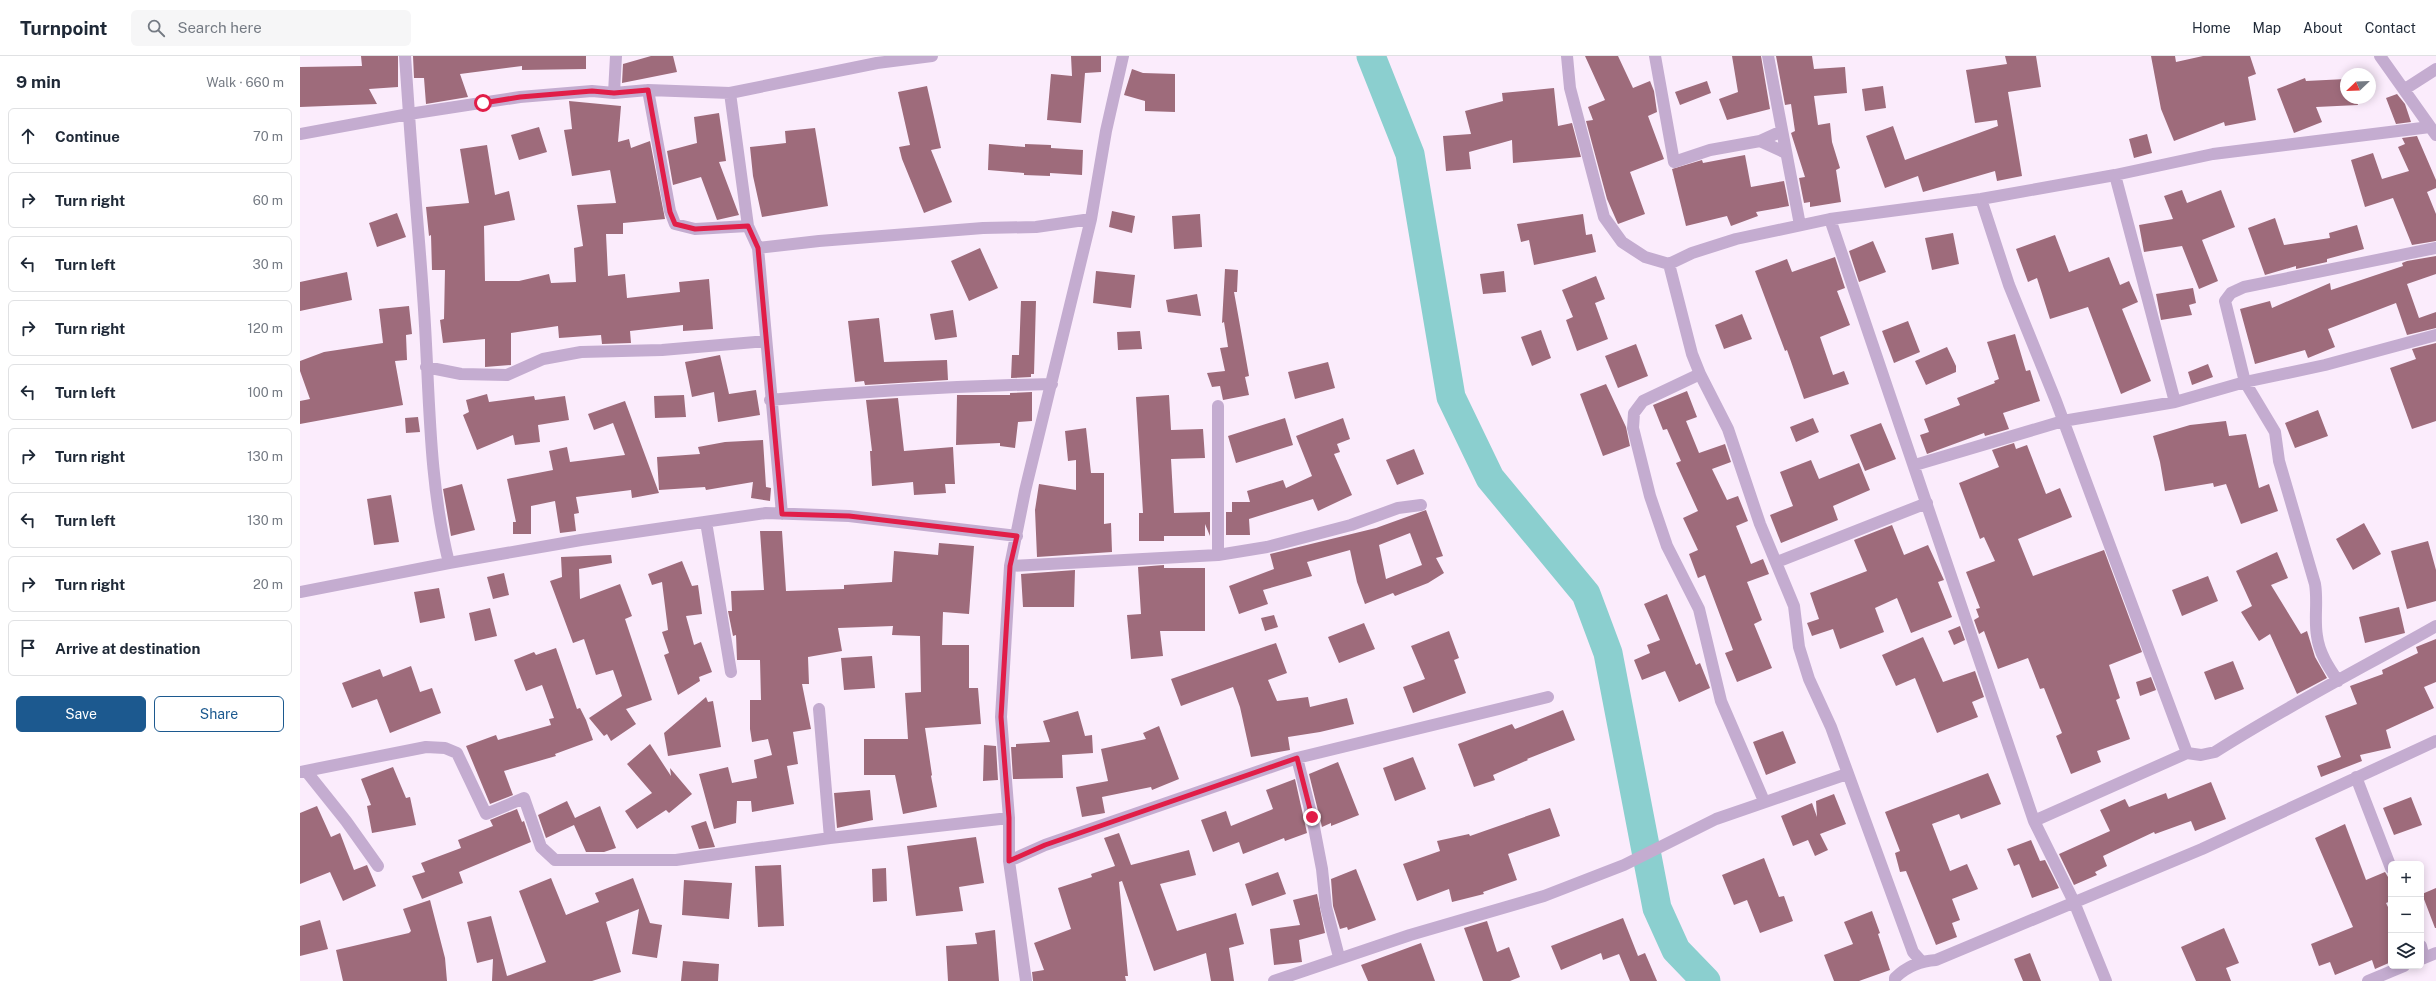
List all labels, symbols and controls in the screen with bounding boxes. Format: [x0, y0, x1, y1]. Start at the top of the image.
search box [131, 10, 411, 46]
text: Turnpoint [20, 17, 107, 39]
icon: search [145, 17, 167, 39]
text: Search here [177, 19, 262, 36]
text: Home [2192, 20, 2231, 36]
text: Map [2253, 20, 2281, 36]
text: About [2303, 20, 2343, 36]
text: Contact [2365, 20, 2416, 36]
north arrow [2340, 68, 2376, 104]
text: 9 min [16, 72, 61, 92]
text: Walk · 660 m [206, 75, 284, 90]
route start [474, 94, 492, 112]
icon: ahead [17, 125, 39, 147]
text: Continue [55, 128, 120, 145]
text: 70 m [253, 129, 283, 144]
icon: right [17, 189, 39, 211]
text: Turn right [55, 192, 125, 209]
text: 60 m [253, 193, 283, 208]
icon: left [17, 253, 39, 275]
text: Turn left [55, 256, 116, 273]
text: 30 m [253, 257, 283, 272]
icon: right [17, 317, 39, 339]
text: Turn right [55, 320, 125, 337]
text: 120 m [248, 321, 283, 336]
icon: left [17, 381, 39, 403]
text: Turn left [55, 384, 116, 401]
text: 100 m [247, 385, 283, 400]
icon: right [17, 445, 39, 467]
text: Turn right [55, 448, 125, 465]
text: 130 m [247, 449, 283, 464]
icon: left [17, 509, 39, 531]
text: Turn left [55, 512, 116, 529]
text: 130 m [247, 513, 283, 528]
icon: right [17, 573, 39, 595]
text: Turn right [55, 576, 125, 593]
text: 20 m [253, 577, 283, 592]
icon: arrive [17, 637, 39, 659]
text: Arrive at destination [55, 640, 200, 657]
button: Save [16, 696, 146, 732]
button: Share [154, 696, 284, 732]
route end [1303, 808, 1321, 826]
map controls [2388, 861, 2424, 969]
button: + [2388, 861, 2424, 897]
button: − [2388, 897, 2424, 933]
button: layers [2388, 933, 2424, 969]

